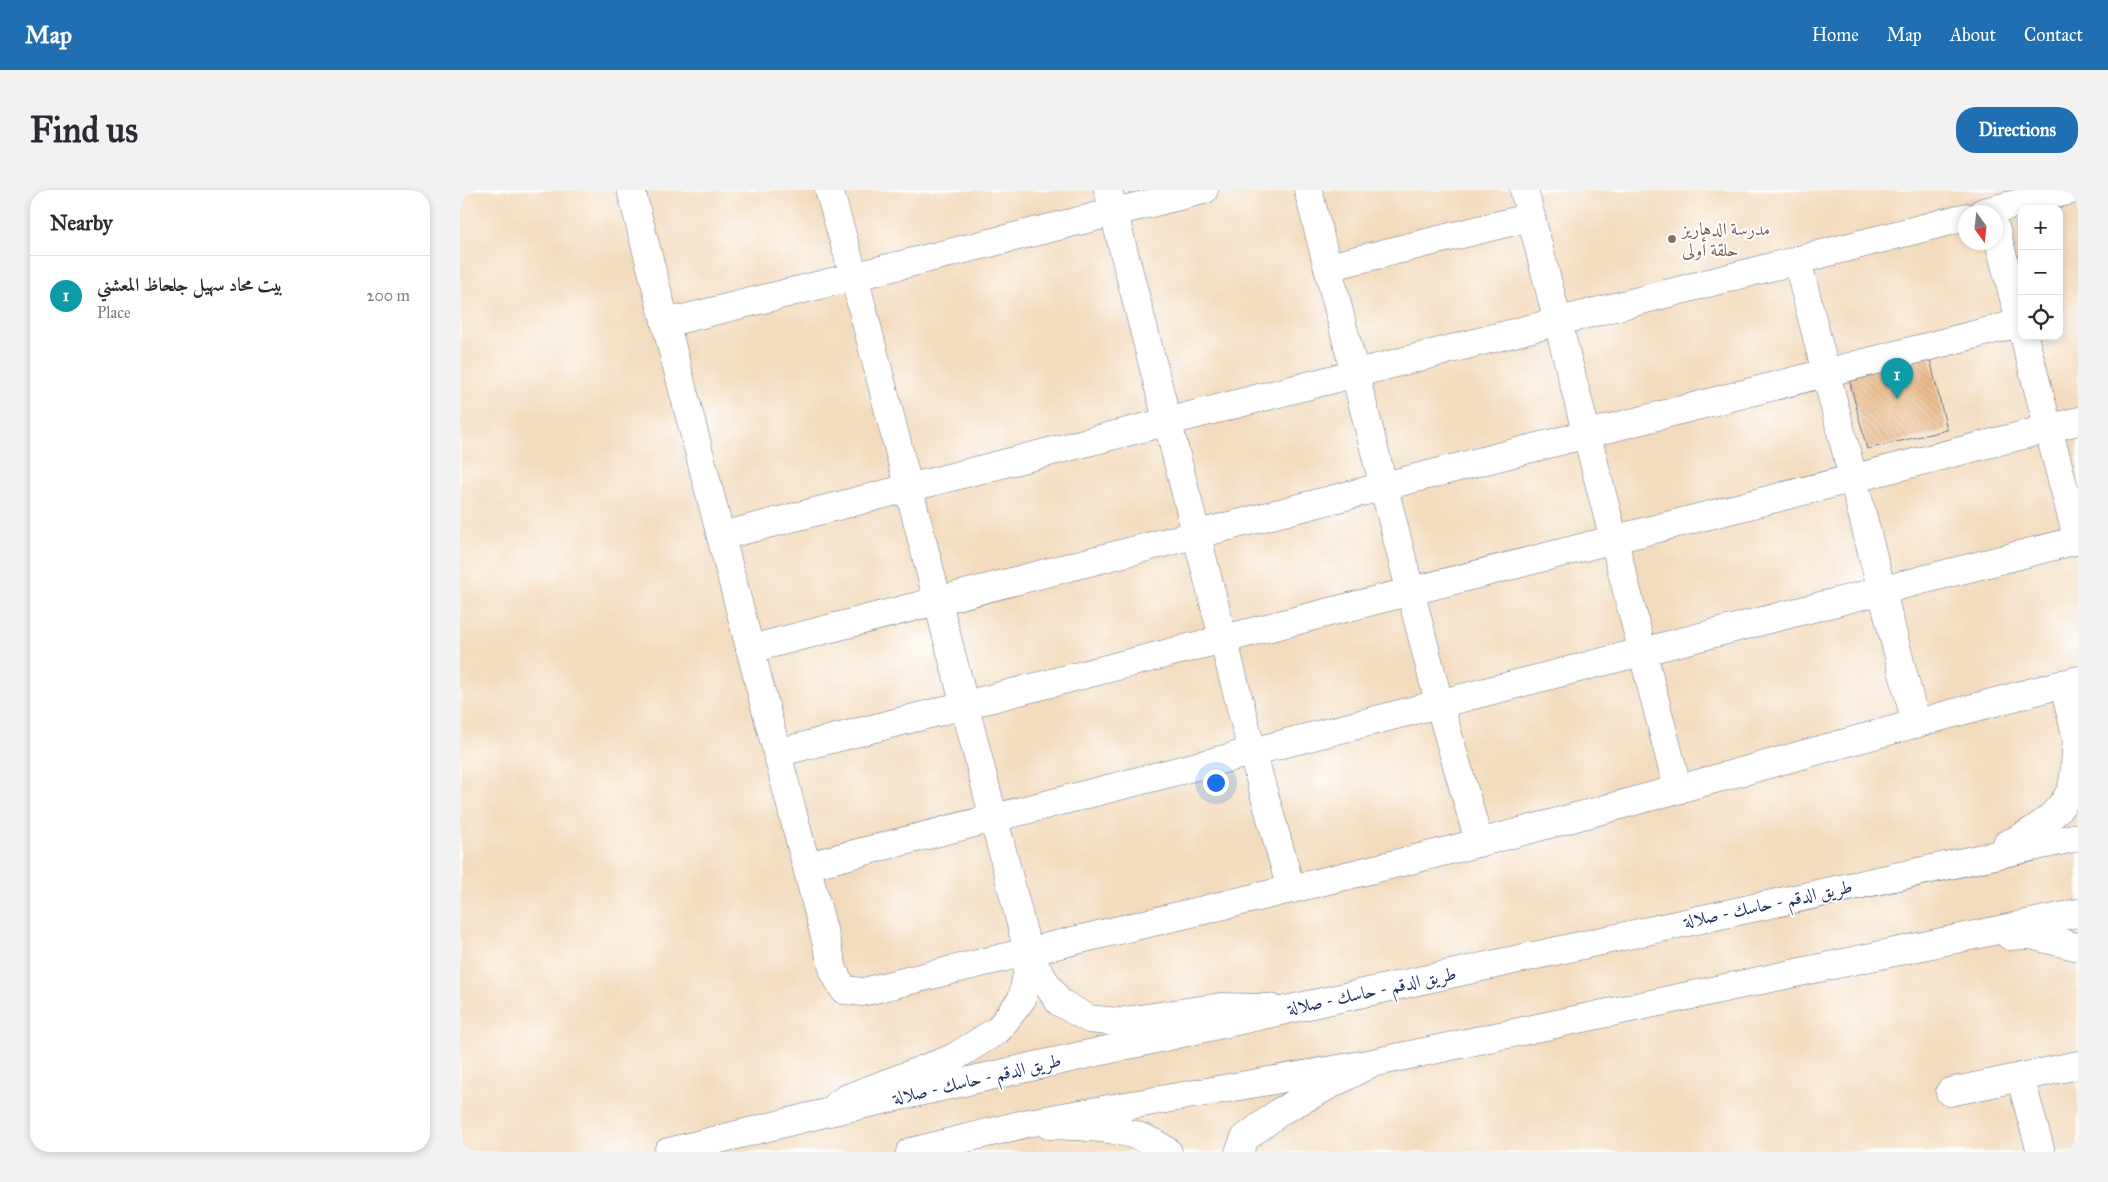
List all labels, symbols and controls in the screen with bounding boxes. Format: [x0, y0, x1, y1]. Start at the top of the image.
text: Map [25, 20, 72, 50]
text: Home [1812, 24, 1859, 46]
text: Map [1887, 24, 1922, 46]
text: About [1950, 24, 1996, 46]
text: Contact [2024, 24, 2083, 46]
button: Directions [1956, 107, 2078, 153]
text: Find us [30, 109, 138, 152]
north arrow [1958, 205, 2003, 250]
map controls [2018, 205, 2063, 340]
button: + [2018, 205, 2063, 250]
text: Nearby [50, 210, 113, 236]
place label: مدرسة الدهاريز حلقة أولى [1680, 218, 1770, 261]
marker: مدرسة الدهاريز حلقة أولى [1666, 233, 1678, 245]
button: − [2018, 250, 2063, 295]
text: بيت محاد سهيل جلحاظ المعشني [97, 273, 283, 296]
text: 1 [63, 286, 69, 305]
text: 200 m [367, 286, 410, 305]
button: locate [2018, 295, 2063, 340]
text: Place [97, 303, 131, 322]
pin: 1 [1881, 358, 1913, 399]
your location [1203, 770, 1229, 796]
street label: طريق الدقم - حاسك - صلالة [1681, 875, 1856, 939]
street label: طريق الدقم - حاسك - صلالة [1285, 962, 1460, 1026]
street label: طريق الدقم - حاسك - صلالة [890, 1049, 1065, 1115]

